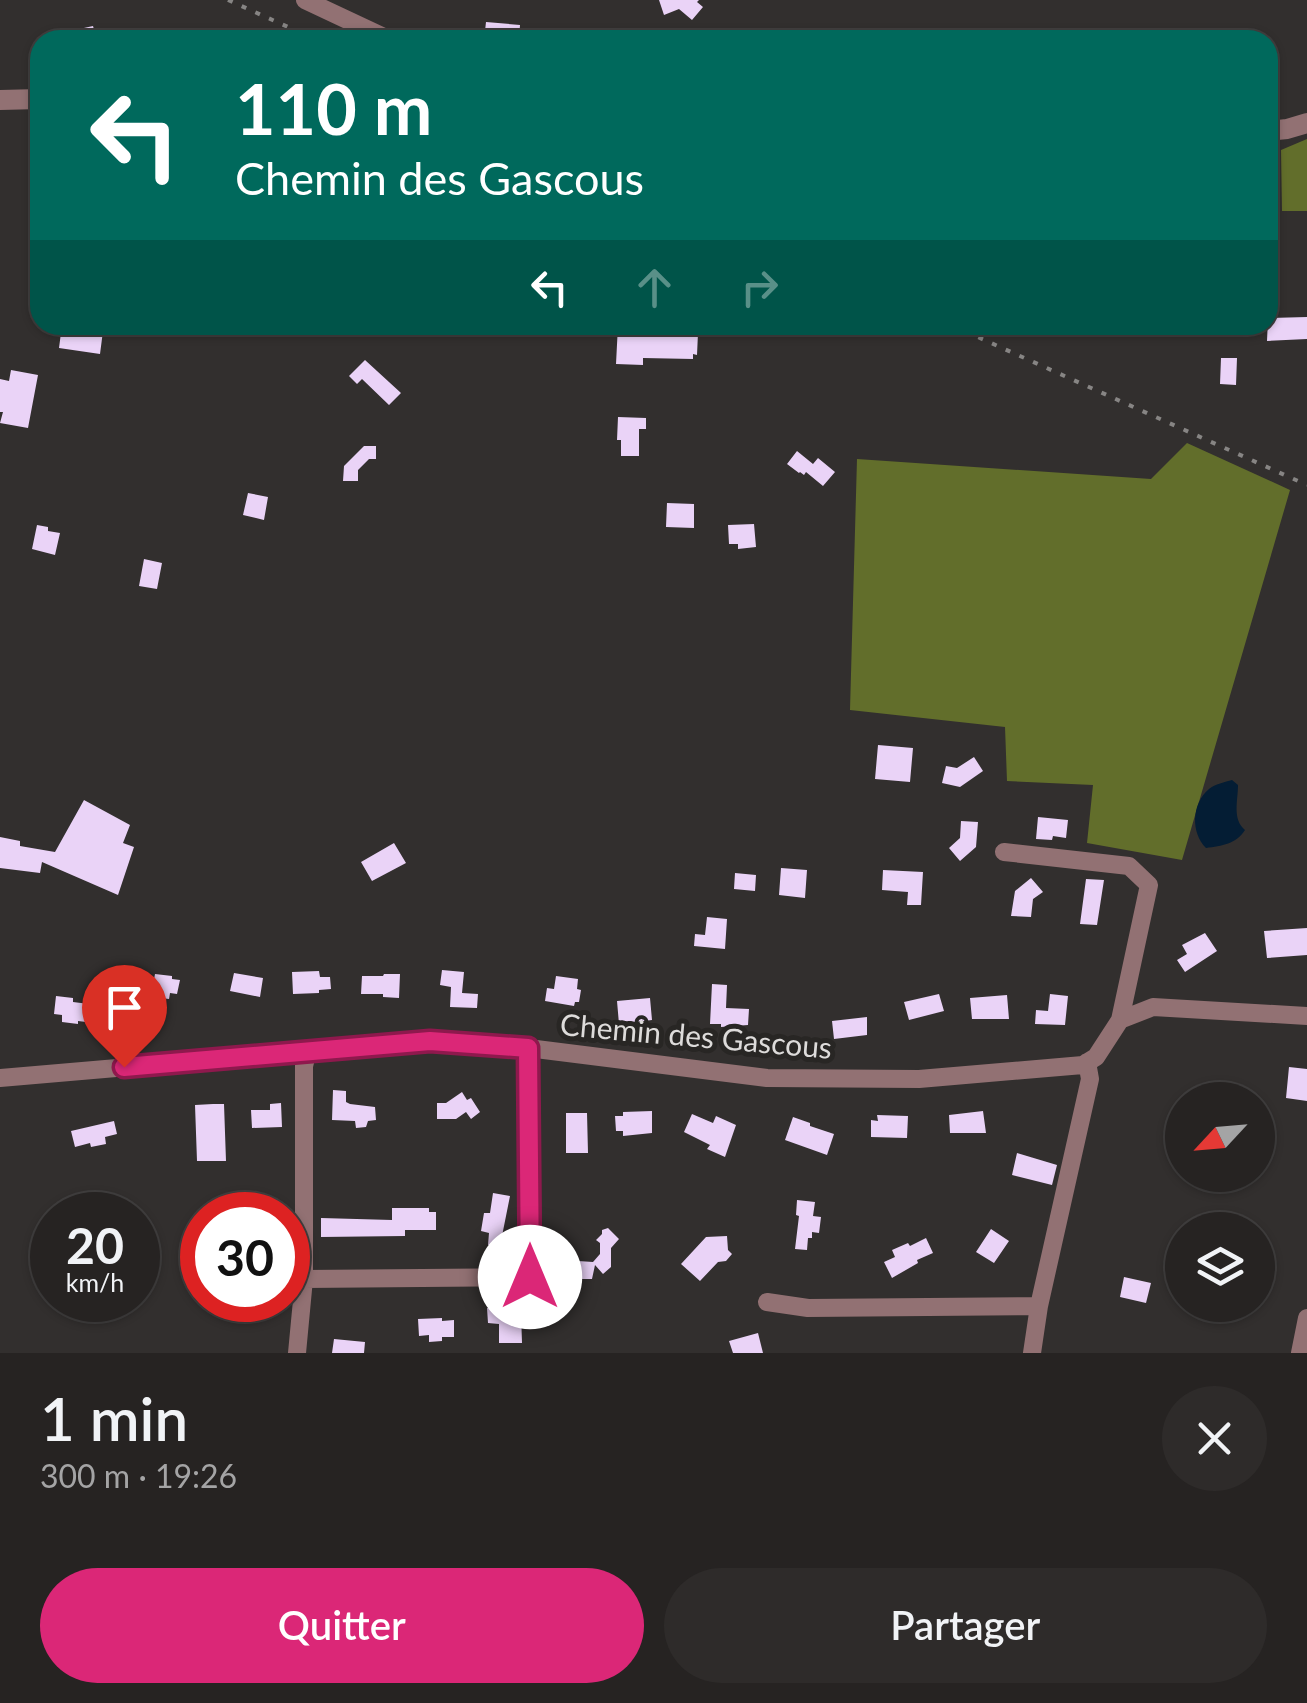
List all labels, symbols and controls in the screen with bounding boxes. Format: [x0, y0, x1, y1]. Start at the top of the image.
text: 110 m [235, 66, 432, 150]
icon: left [70, 70, 200, 200]
text: Chemin des Gascous [235, 151, 644, 205]
icon: left [522, 260, 577, 315]
icon: ahead [627, 260, 682, 315]
icon: right [732, 260, 787, 315]
pin [82, 965, 167, 1068]
icon: arrive [97, 980, 152, 1035]
street label: Chemin des Gascous [559, 1005, 834, 1065]
north arrow [1165, 1082, 1275, 1192]
map controls [1165, 1082, 1275, 1322]
speed limit sign: 30 [180, 1192, 310, 1322]
button: layers [1165, 1212, 1275, 1322]
text: 20 [66, 1215, 124, 1275]
position arrow [478, 1225, 582, 1329]
text: km/h [66, 1267, 124, 1297]
text: 1 min [40, 1382, 188, 1454]
button: close [1162, 1386, 1267, 1491]
text: 300 m · 19:26 [40, 1456, 237, 1495]
button: Quitter [40, 1568, 644, 1683]
button: Partager [664, 1568, 1267, 1683]

